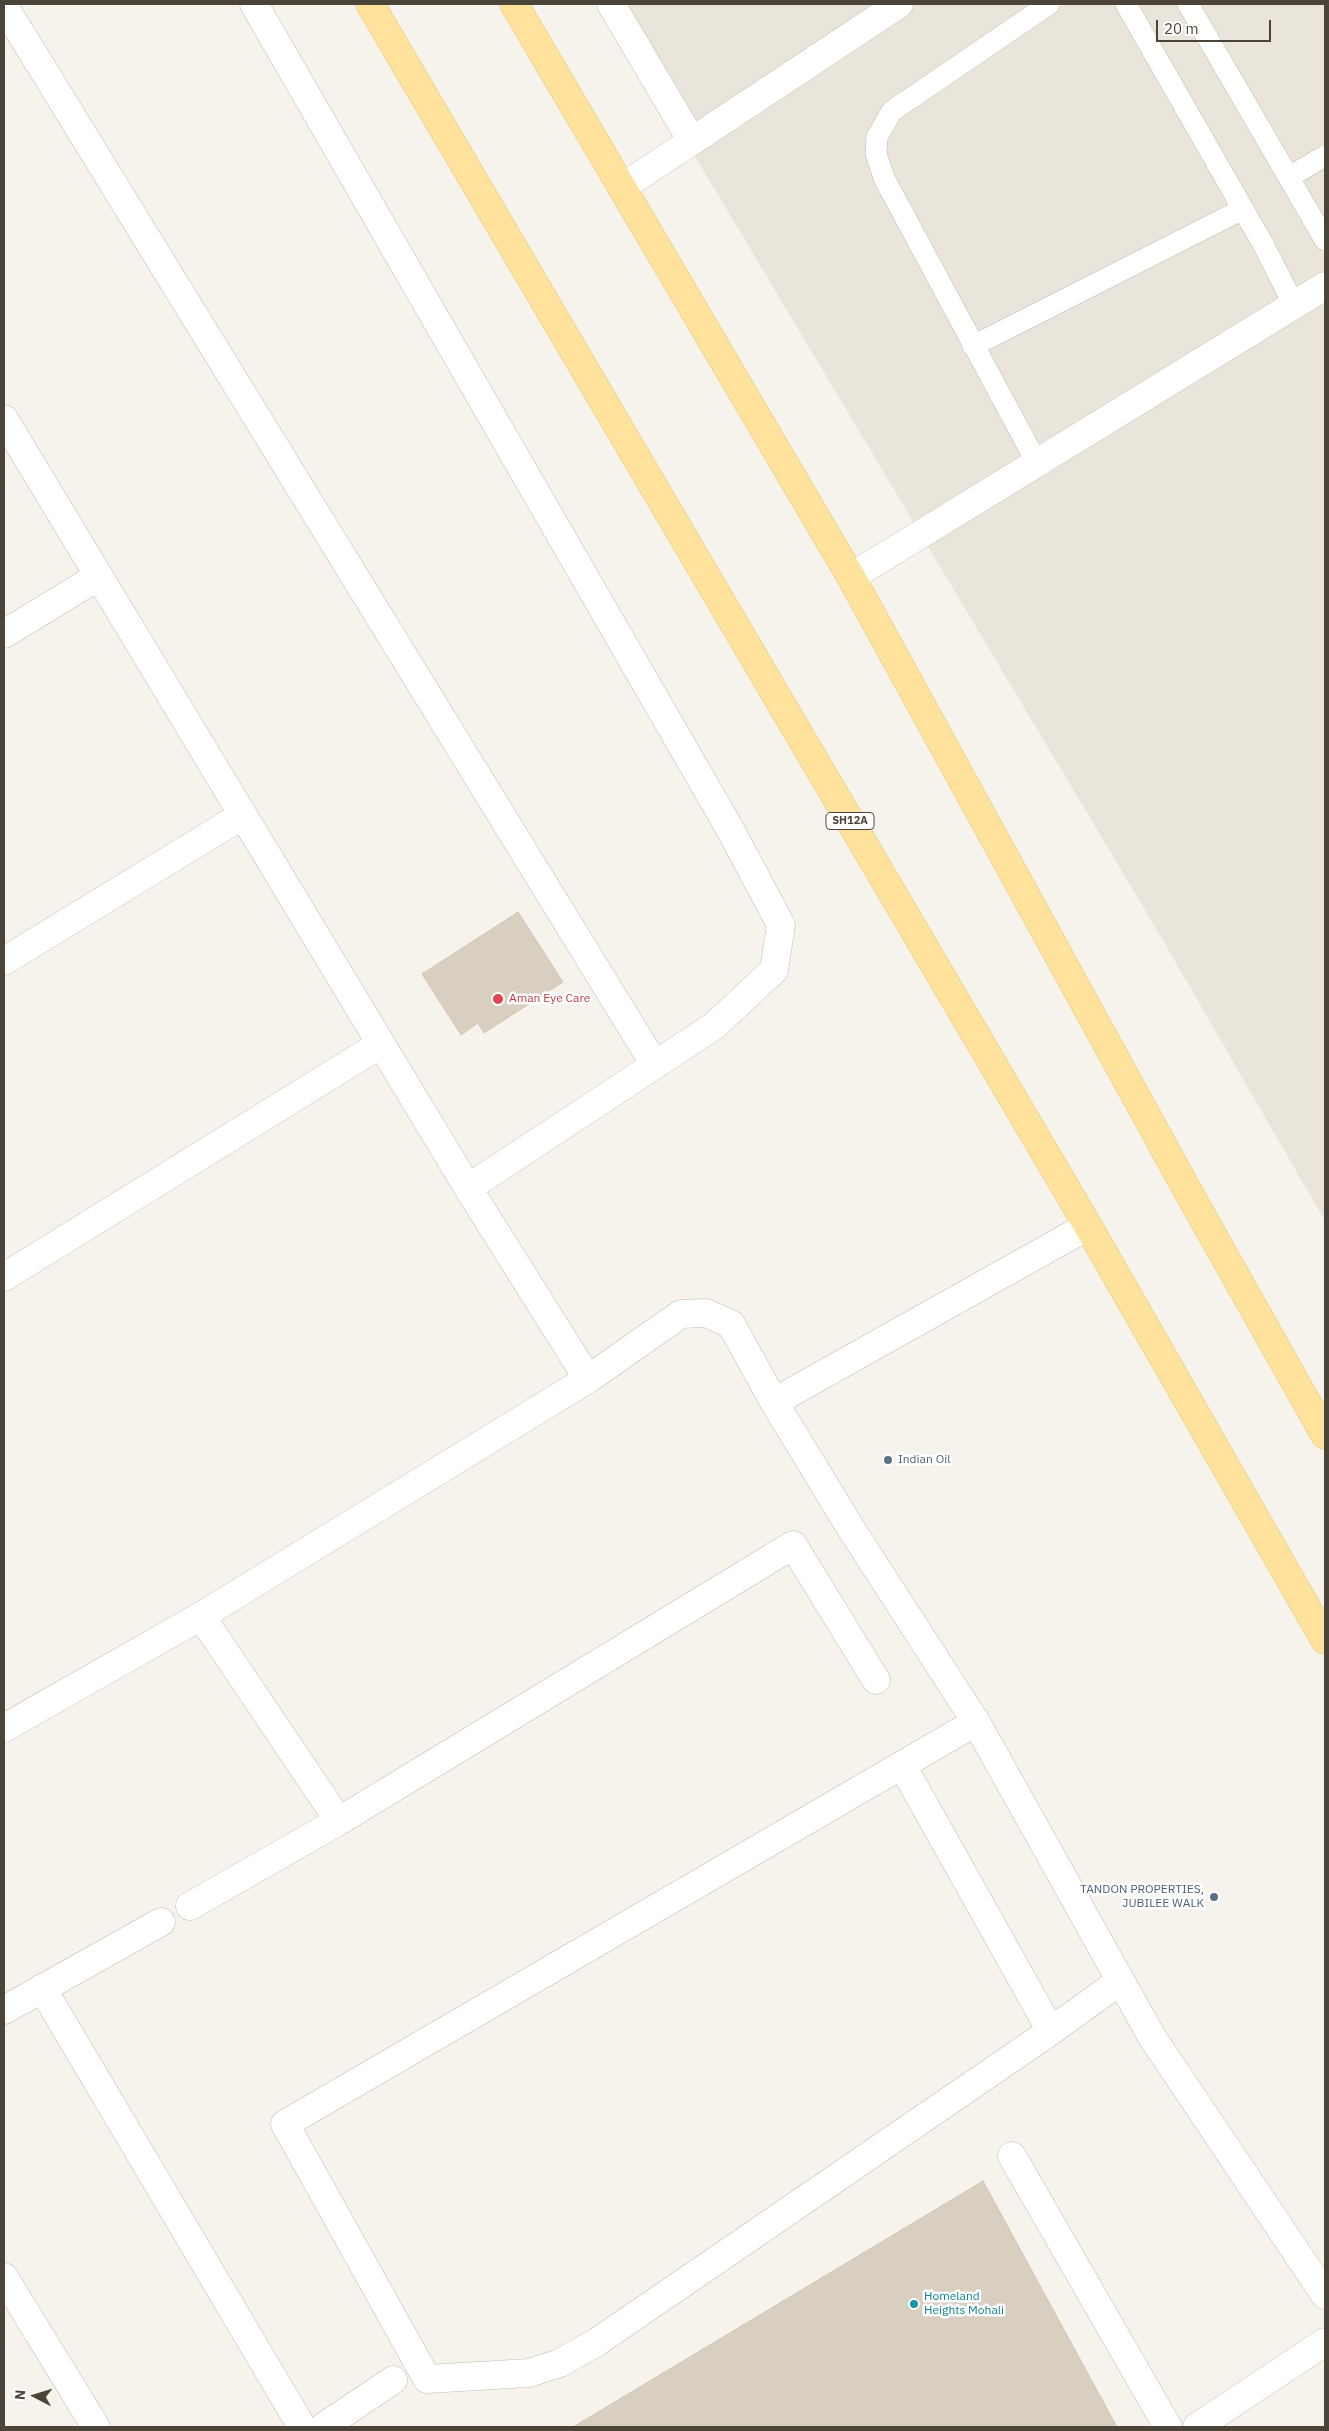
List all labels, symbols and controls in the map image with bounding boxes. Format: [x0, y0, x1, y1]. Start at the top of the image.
scale bar [1159, 10, 1274, 42]
text: 20 m [1164, 19, 1199, 38]
road number: SH12A [826, 812, 874, 829]
marker: Aman Eye Care [491, 992, 505, 1006]
place label: Aman Eye Care [509, 992, 590, 1006]
place label: Indian Oil [898, 1453, 950, 1467]
marker: Indian Oil [882, 1454, 894, 1466]
place label: TANDON PROPERTIES, JUBILEE WALK [1080, 1883, 1204, 1911]
marker: TANDON PROPERTIES, JUBILEE WALK [1208, 1891, 1220, 1903]
place label: Homeland Heights Mohali [924, 2290, 1004, 2318]
marker: Homeland Heights Mohali [908, 2298, 920, 2310]
north arrow [10, 2371, 60, 2421]
text: N [11, 2389, 29, 2401]

